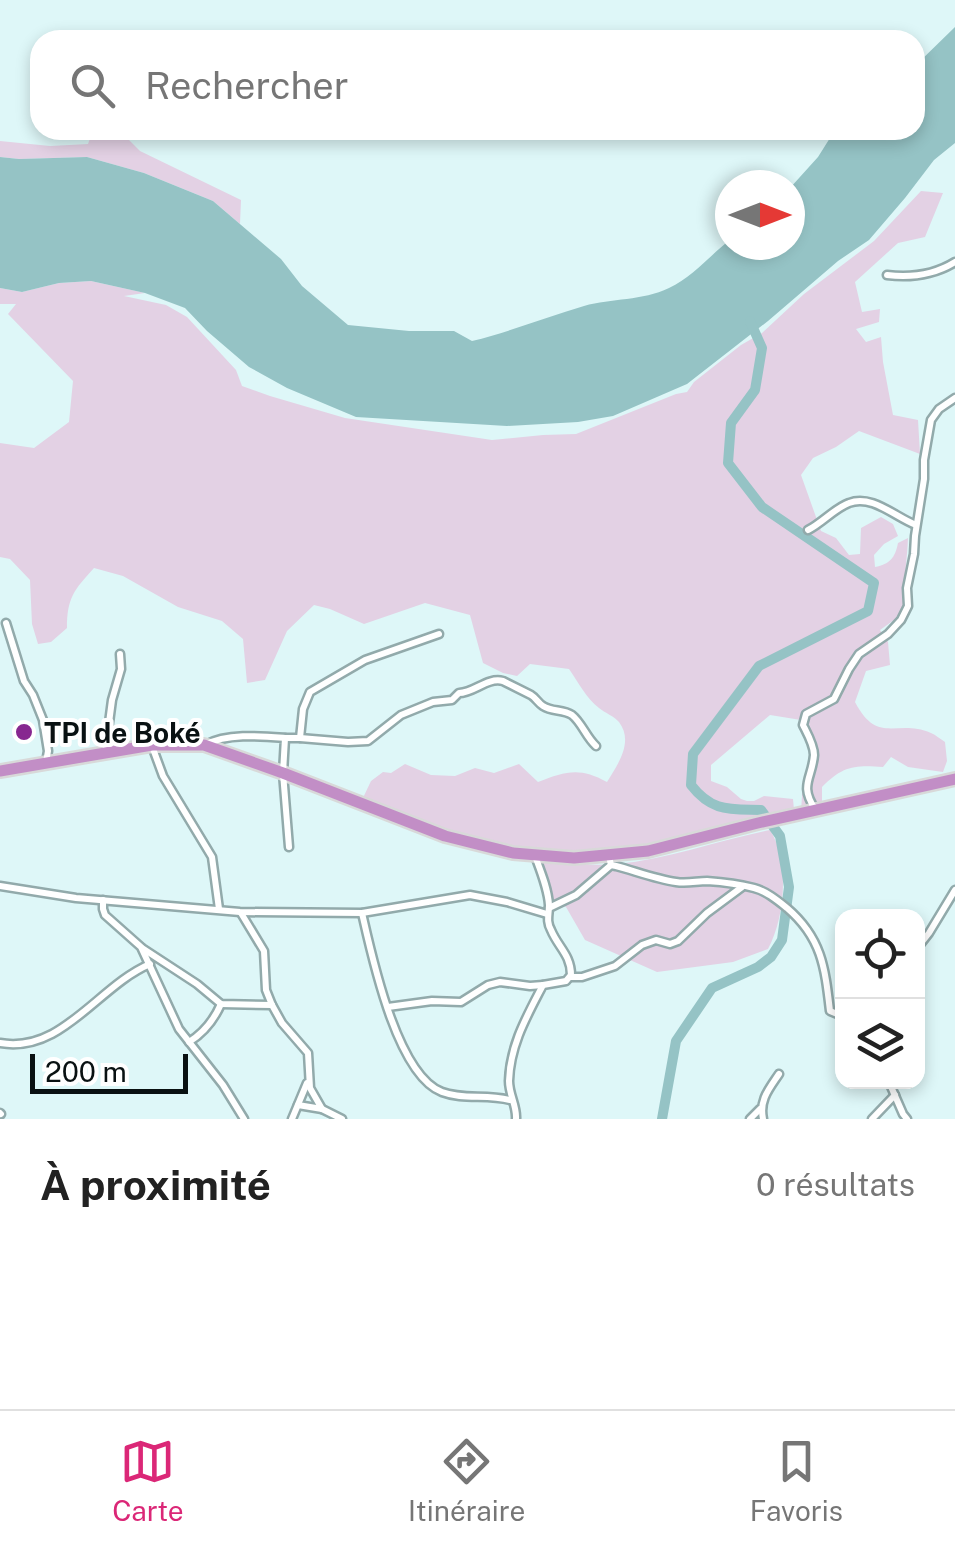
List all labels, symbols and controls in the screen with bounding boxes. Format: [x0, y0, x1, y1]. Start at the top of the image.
search box [30, 30, 925, 140]
icon: search [65, 58, 120, 113]
text: Rechercher [145, 63, 349, 108]
north arrow [715, 170, 805, 260]
place label: TPI de Boké [44, 716, 201, 749]
marker: TPI de Boké [13, 721, 35, 743]
map controls [835, 909, 925, 1089]
button: locate [835, 909, 925, 999]
button: layers [835, 999, 925, 1089]
scale bar [30, 1049, 188, 1094]
text: 200 m [45, 1055, 127, 1088]
text: À proximité [40, 1160, 271, 1209]
text: 0 résultats [756, 1166, 915, 1203]
tab: Carte [112, 1434, 184, 1527]
tab: Itinéraire [408, 1434, 525, 1527]
tab: Favoris [750, 1434, 843, 1527]

